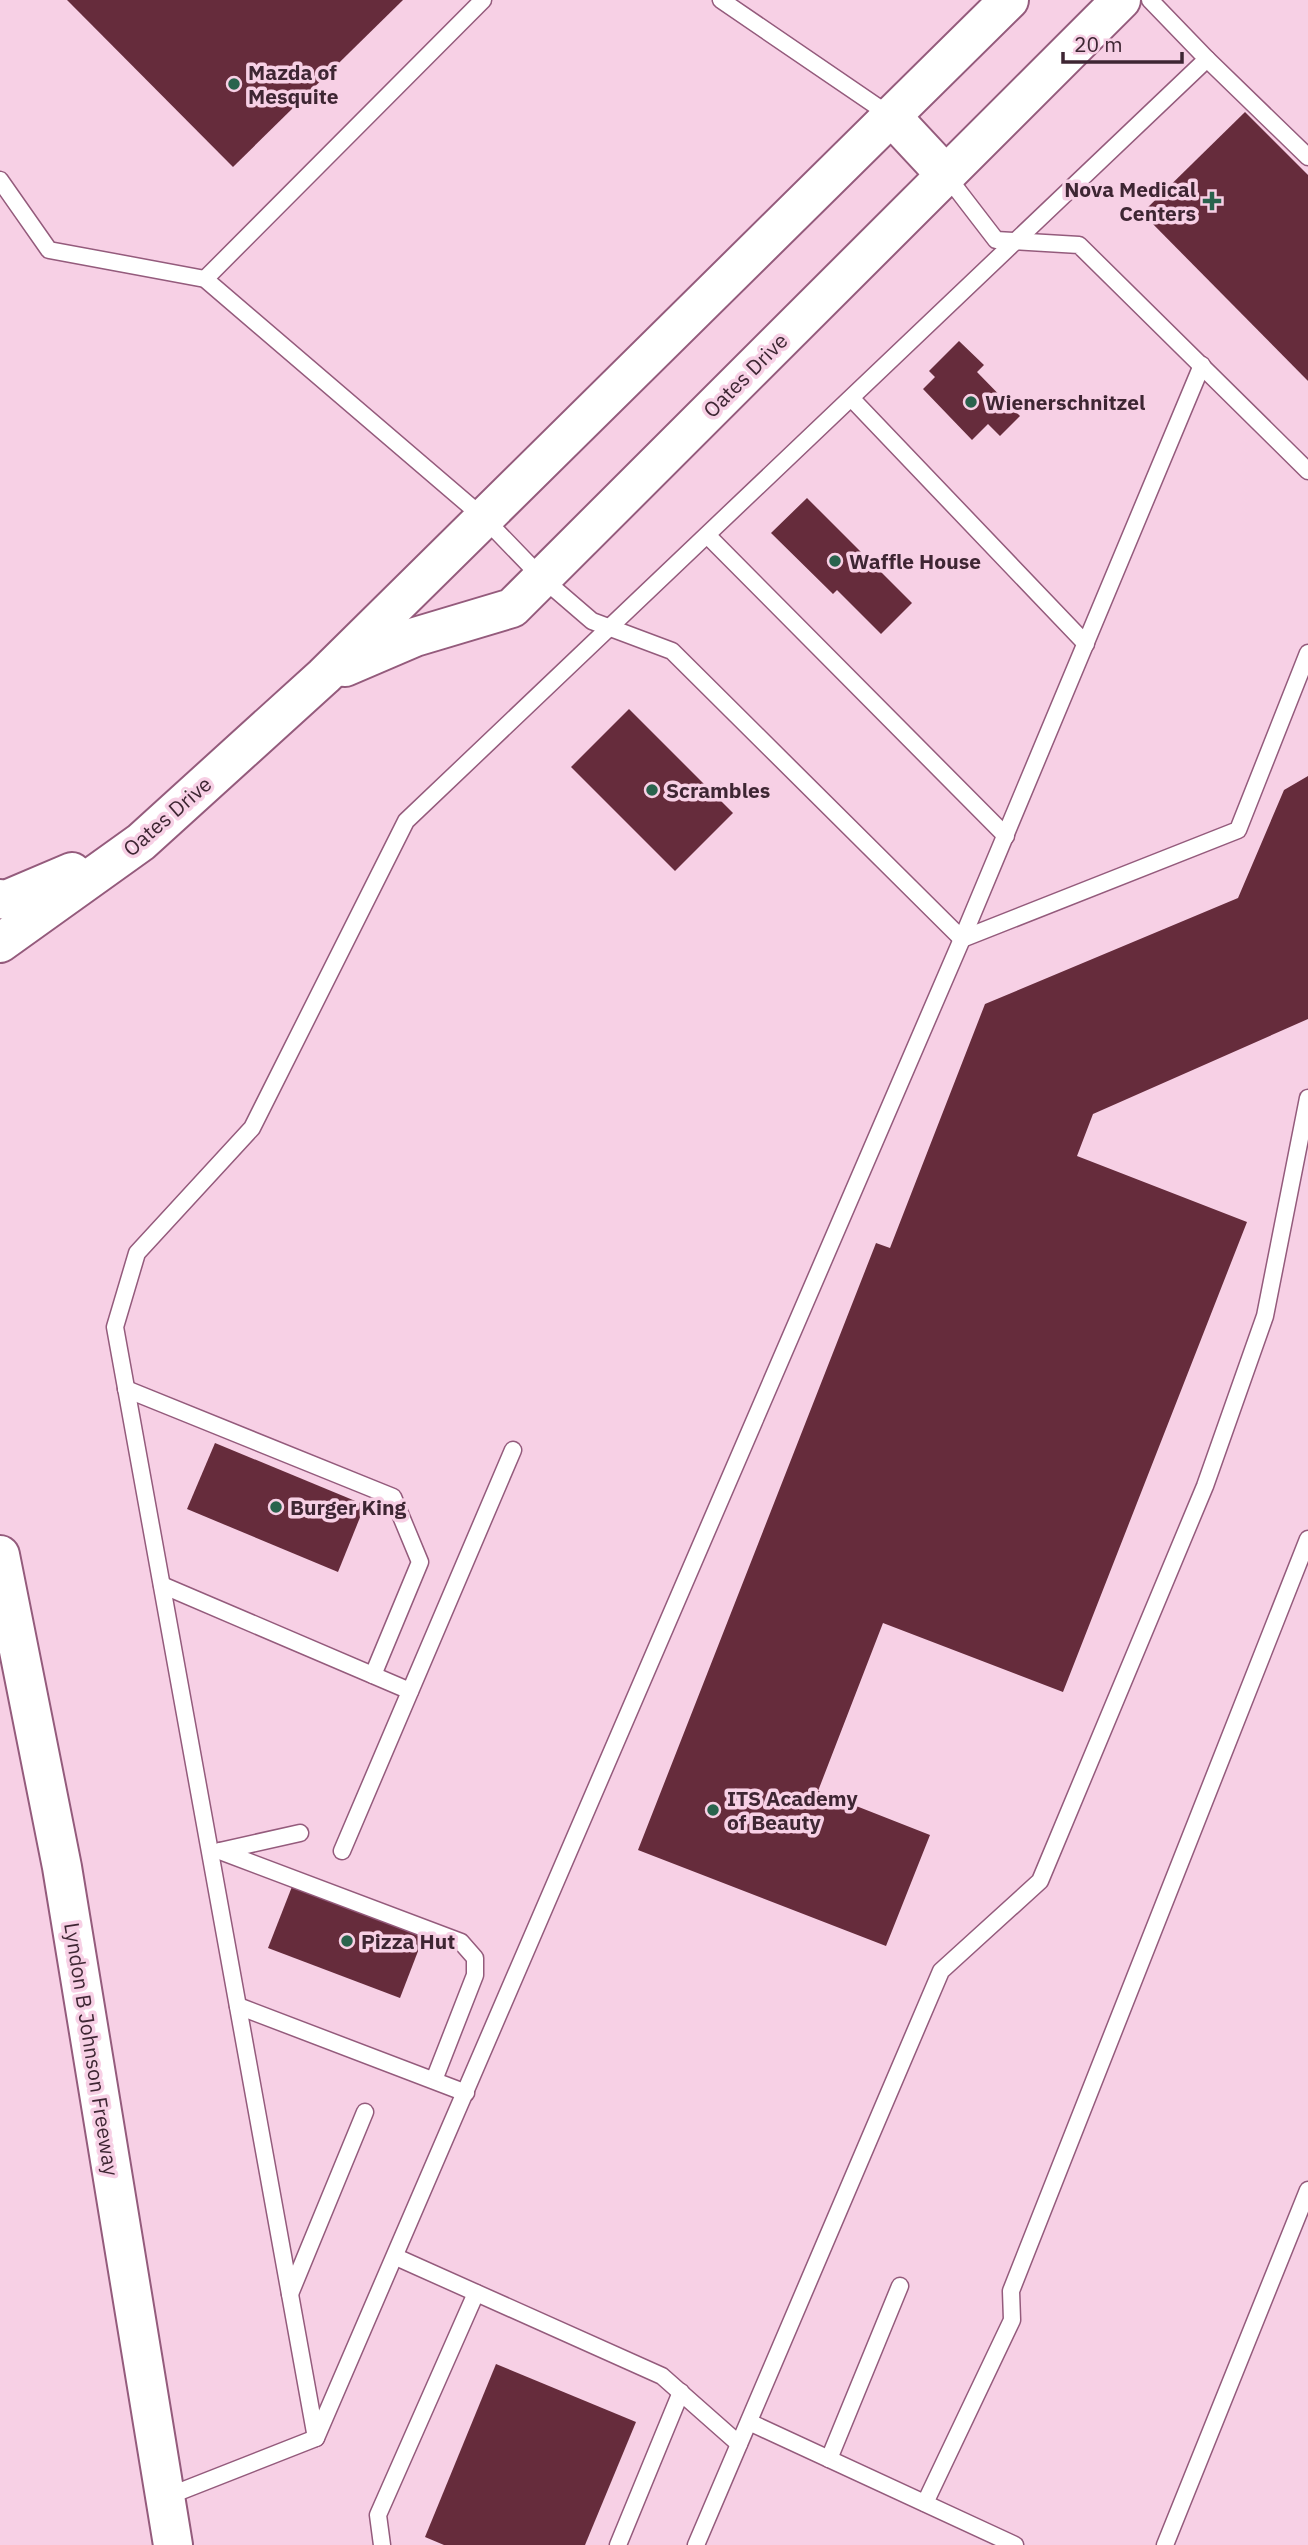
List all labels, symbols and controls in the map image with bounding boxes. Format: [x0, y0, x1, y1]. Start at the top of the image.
scale bar [1063, 21, 1182, 65]
text: 20 m [1074, 30, 1123, 58]
place label: Mazda of Mesquite [248, 58, 339, 110]
marker: Mazda of Mesquite [226, 76, 242, 92]
place label: Nova Medical Centers [1064, 175, 1196, 227]
marker: Nova Medical Centers [1202, 191, 1222, 211]
street label: Oates Drive [697, 327, 793, 423]
place label: Wienerschnitzel [985, 388, 1145, 416]
marker: Wienerschnitzel [963, 394, 979, 410]
place label: Waffle House [849, 547, 981, 575]
marker: Waffle House [827, 553, 843, 569]
street label: Oates Drive [117, 770, 217, 862]
place label: Scrambles [666, 776, 770, 804]
marker: Scrambles [644, 782, 660, 798]
place label: Burger King [290, 1493, 407, 1521]
marker: Burger King [268, 1499, 284, 1515]
place label: ITS Academy of Beauty [727, 1784, 858, 1836]
marker: ITS Academy of Beauty [705, 1802, 721, 1818]
street label: Lyndon B Johnson Freeway [58, 1920, 126, 2178]
place label: Pizza Hut [361, 1927, 455, 1955]
marker: Pizza Hut [339, 1933, 355, 1949]

